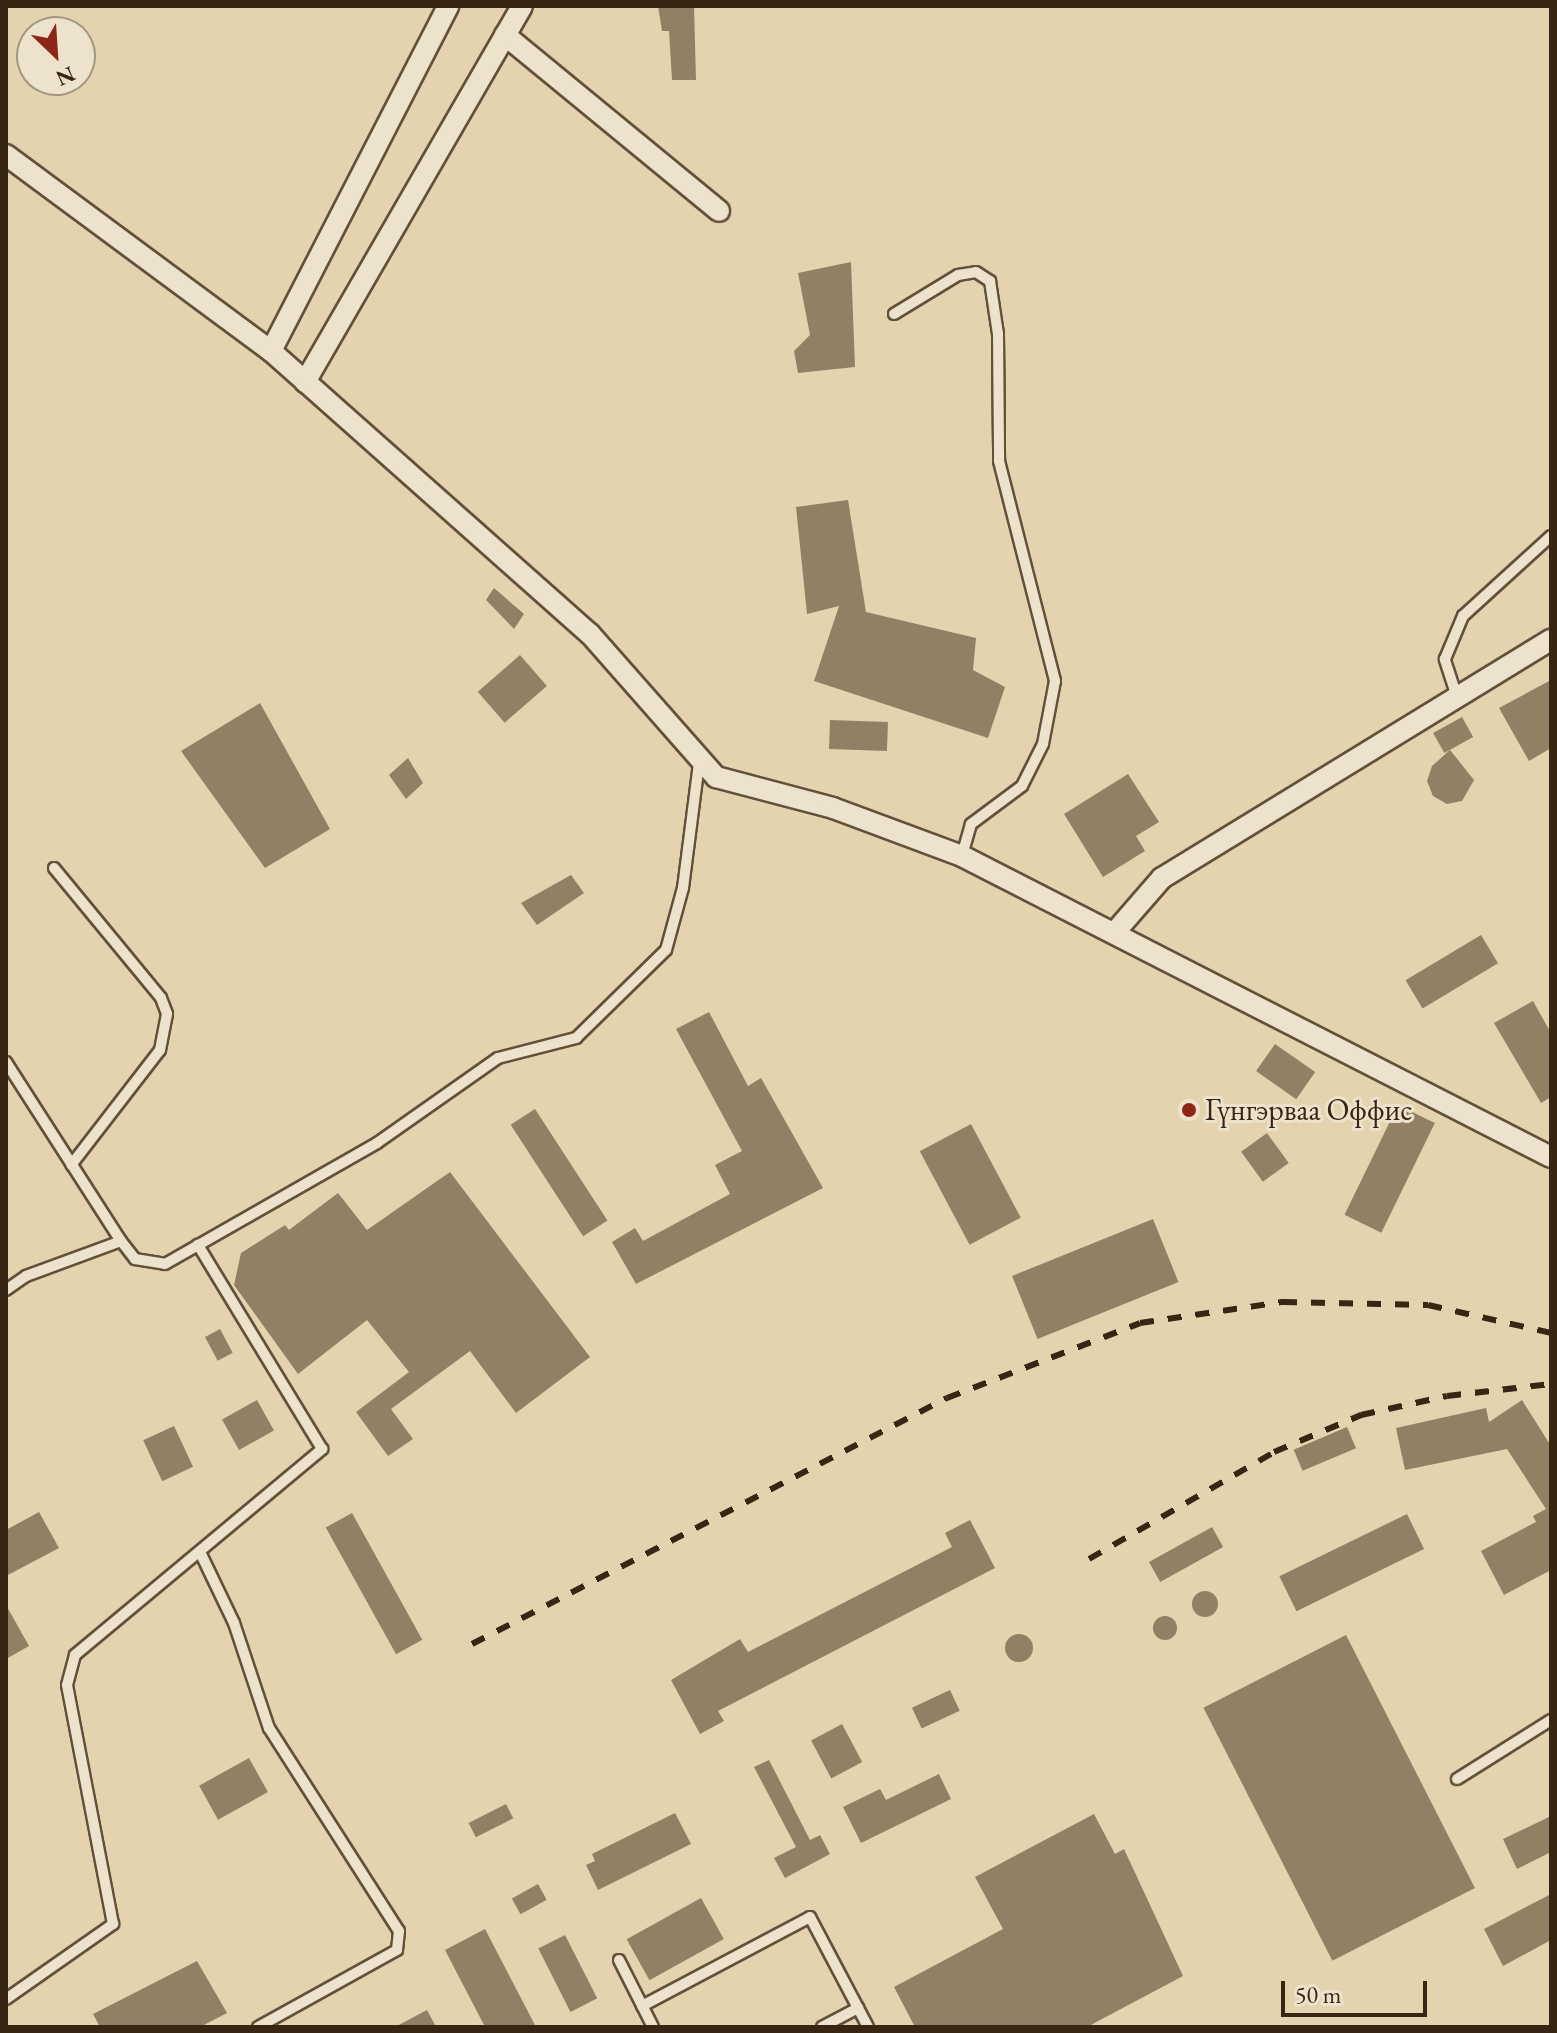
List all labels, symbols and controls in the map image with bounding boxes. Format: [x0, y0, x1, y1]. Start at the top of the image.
north arrow [16, 16, 96, 96]
text: N [51, 59, 80, 93]
place label: Гүнгэрваа Оффис [1205, 1092, 1413, 1128]
marker: Гүнгэрваа Оффис [1180, 1101, 1198, 1119]
scale bar [1285, 1965, 1431, 2015]
text: 50 m [1295, 1979, 1342, 2010]

